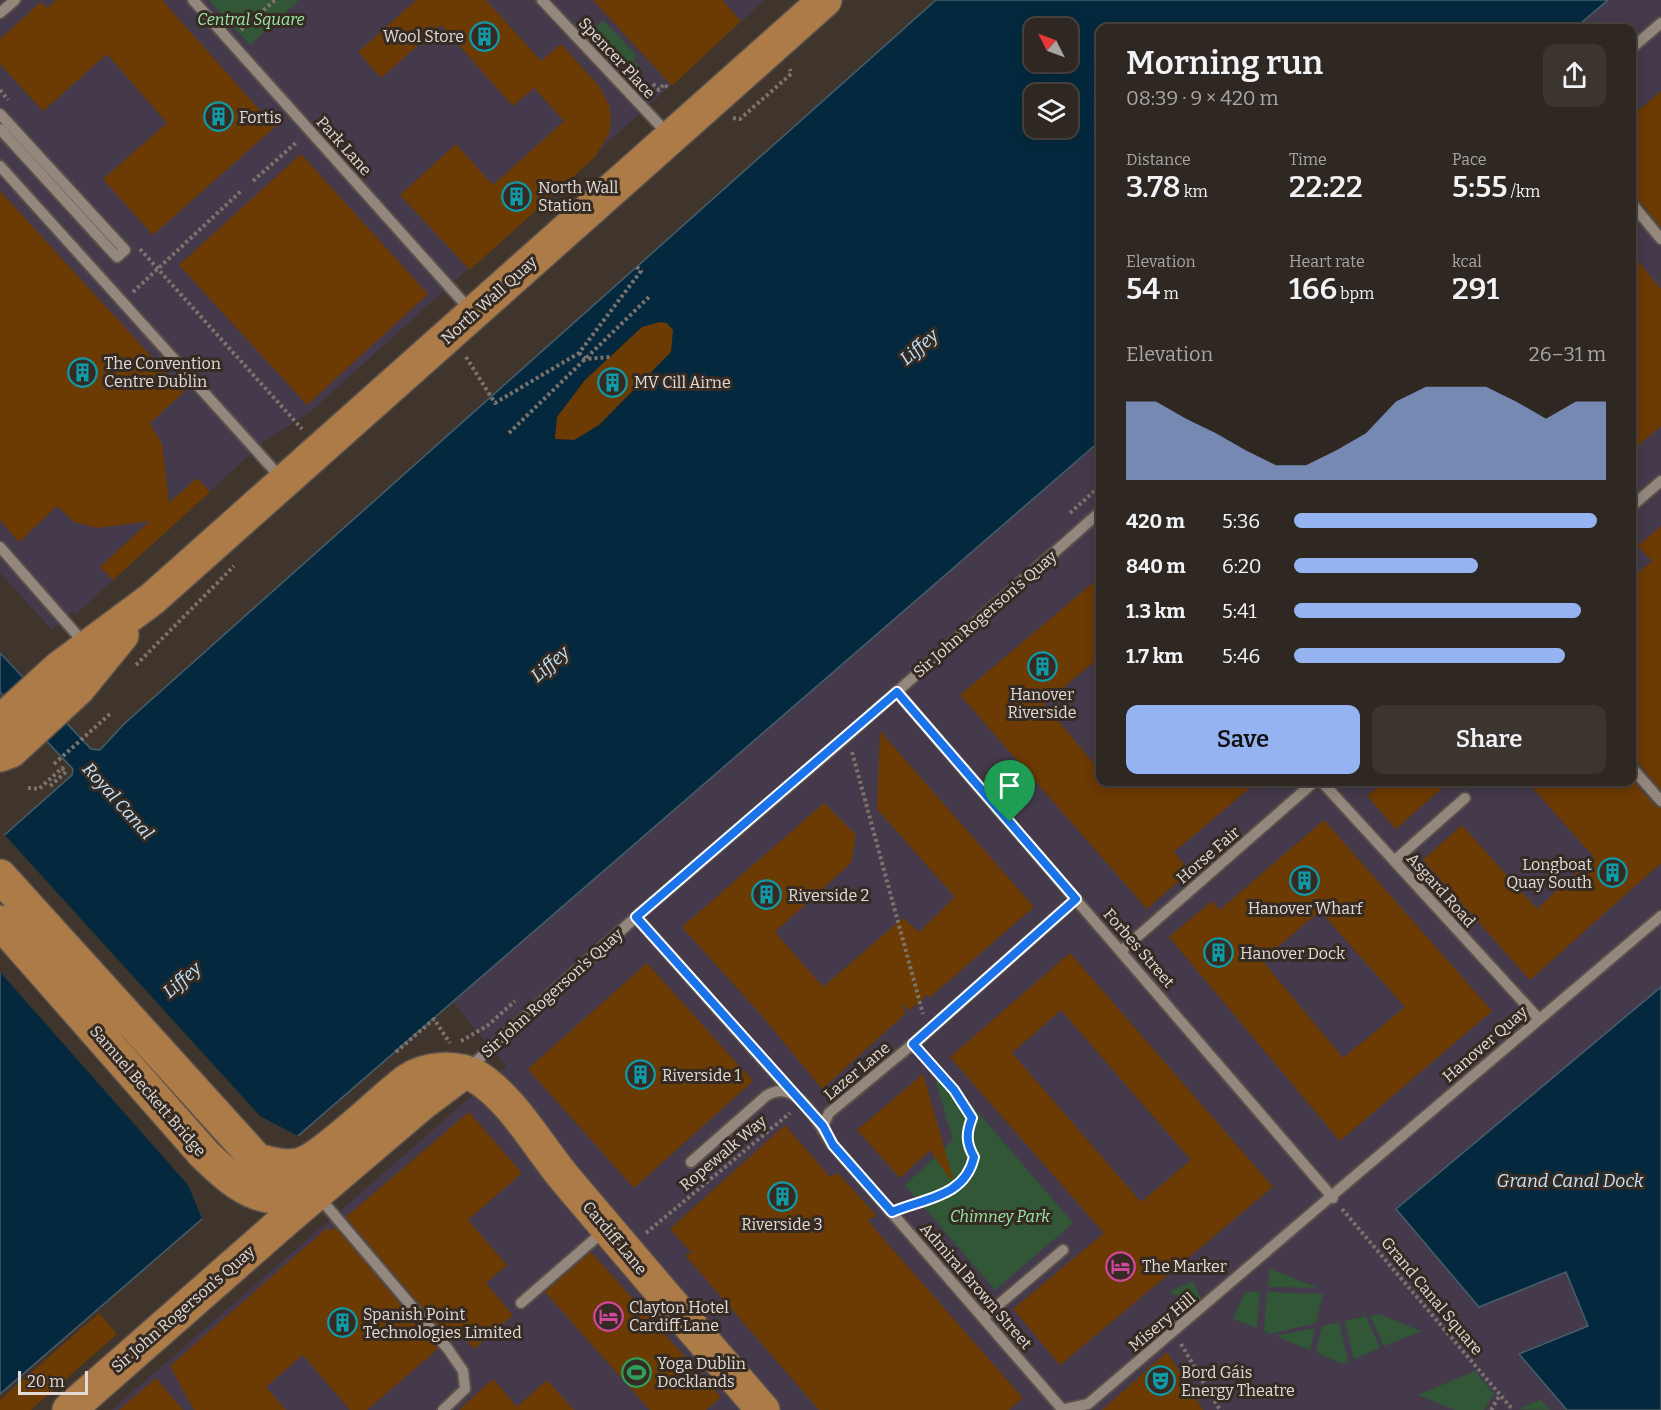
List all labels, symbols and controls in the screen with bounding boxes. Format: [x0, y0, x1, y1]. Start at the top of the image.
park label: Central Square [197, 10, 305, 29]
street label: Spencer Place [575, 14, 659, 102]
north arrow [1024, 18, 1078, 72]
map controls [1024, 18, 1078, 138]
building icon: Wool Store [469, 20, 501, 52]
place label: Wool Store [383, 27, 464, 46]
text: Morning run [1126, 43, 1323, 83]
button: share [1543, 44, 1606, 107]
button: layers [1024, 84, 1078, 138]
text: 08:39 · 9 × 420 m [1126, 86, 1279, 110]
building icon: Fortis [202, 101, 234, 133]
place label: Fortis [239, 108, 282, 127]
street label: Park Lane [312, 112, 376, 180]
text: Distance [1126, 150, 1191, 169]
text: Time [1289, 150, 1327, 169]
text: Pace [1452, 150, 1487, 169]
text: 3.78 [1126, 169, 1181, 205]
text: 22:22 [1289, 169, 1363, 205]
text: 5:55 [1452, 169, 1508, 205]
place label: North Wall Station [538, 178, 619, 215]
building icon: North Wall Station [501, 180, 533, 212]
text: km [1181, 182, 1208, 201]
text: /km [1508, 182, 1540, 201]
street label: North Wall Quay [437, 252, 541, 348]
text: Elevation [1126, 252, 1196, 271]
text: Heart rate [1289, 252, 1365, 271]
text: kcal [1452, 252, 1482, 271]
text: 54 [1126, 271, 1160, 307]
text: 166 [1289, 271, 1337, 307]
text: 291 [1452, 271, 1499, 307]
text: m [1160, 284, 1179, 303]
text: bpm [1337, 284, 1374, 303]
water label: Liffey [895, 324, 943, 370]
text: Elevation [1126, 342, 1213, 366]
text: 26–31 m [1529, 342, 1606, 366]
place label: The Convention Centre Dublin [104, 354, 221, 391]
building icon: The Convention Centre Dublin [67, 356, 99, 388]
building icon: MV Cill Airne [597, 366, 629, 398]
place label: MV Cill Airne [634, 373, 731, 392]
text: 420 m [1126, 509, 1185, 533]
text: 5:36 [1222, 509, 1260, 533]
street label: Sir John Rogerson's Quay [909, 546, 1061, 681]
text: 840 m [1126, 554, 1186, 578]
text: 6:20 [1222, 554, 1262, 578]
text: 1.3 km [1126, 599, 1185, 623]
text: 5:41 [1222, 599, 1257, 623]
water label: Liffey [526, 641, 574, 687]
text: 1.7 km [1126, 644, 1183, 668]
text: 5:46 [1222, 644, 1260, 668]
building icon: Hanover Riverside [1026, 650, 1058, 682]
place label: Hanover Riverside [1007, 685, 1077, 722]
button: Save [1126, 705, 1360, 774]
button: Share [1372, 705, 1606, 774]
water label: Royal Canal [78, 758, 158, 844]
pin [984, 760, 1035, 822]
icon: arrive [993, 769, 1026, 802]
street label: Horse Fair [1173, 822, 1243, 888]
street label: Asgard Road [1403, 849, 1480, 931]
place label: Longboat Quay South [1506, 855, 1592, 892]
building icon: Longboat Quay South [1597, 857, 1629, 889]
building icon: Hanover Wharf [1289, 864, 1321, 896]
building icon: Riverside 2 [751, 879, 783, 911]
place label: Riverside 2 [788, 886, 869, 905]
place label: Hanover Wharf [1248, 899, 1364, 918]
street label: Forbes Street [1100, 905, 1179, 991]
street label: Sir John Rogerson's Quay [477, 924, 627, 1062]
building icon: Hanover Dock [1203, 937, 1235, 969]
place label: Hanover Dock [1240, 944, 1345, 963]
water label: Liffey [158, 957, 206, 1003]
street label: Hanover Quay [1439, 1002, 1532, 1086]
street label: Samuel Beckett Bridge [86, 1022, 210, 1160]
street label: Lazer Lane [820, 1038, 894, 1104]
building icon: Riverside 1 [625, 1059, 657, 1091]
place label: Riverside 1 [662, 1066, 741, 1085]
street label: Ropewalk Way [676, 1111, 771, 1195]
water label: Grand Canal Dock [1496, 1170, 1644, 1192]
building icon: Riverside 3 [766, 1180, 798, 1212]
street label: Cardiff Lane [579, 1197, 651, 1279]
park label: Chimney Park [950, 1207, 1050, 1226]
place label: Riverside 3 [741, 1215, 823, 1234]
street label: Admiral Brown Street [916, 1219, 1036, 1353]
street label: Grand Canal Square [1377, 1233, 1487, 1359]
street label: Sir John Rogerson's Quay [107, 1241, 259, 1376]
hotel icon: The Marker [1105, 1250, 1137, 1282]
place label: The Marker [1142, 1257, 1227, 1276]
street label: Misery Hill [1125, 1288, 1199, 1355]
place label: Clayton Hotel Cardiff Lane [629, 1298, 729, 1335]
hotel icon: Clayton Hotel Cardiff Lane [592, 1300, 624, 1332]
place label: Spanish Point Technologies Limited [363, 1305, 522, 1342]
building icon: Spanish Point Technologies Limited [326, 1307, 358, 1339]
place label: Yoga Dublin Docklands [657, 1354, 746, 1391]
sports icon: Yoga Dublin Docklands [620, 1356, 652, 1388]
place label: Bord Gáis Energy Theatre [1181, 1363, 1295, 1400]
theatre icon: Bord Gáis Energy Theatre [1144, 1365, 1176, 1397]
scale bar [18, 1368, 88, 1396]
text: 20 m [27, 1372, 64, 1391]

